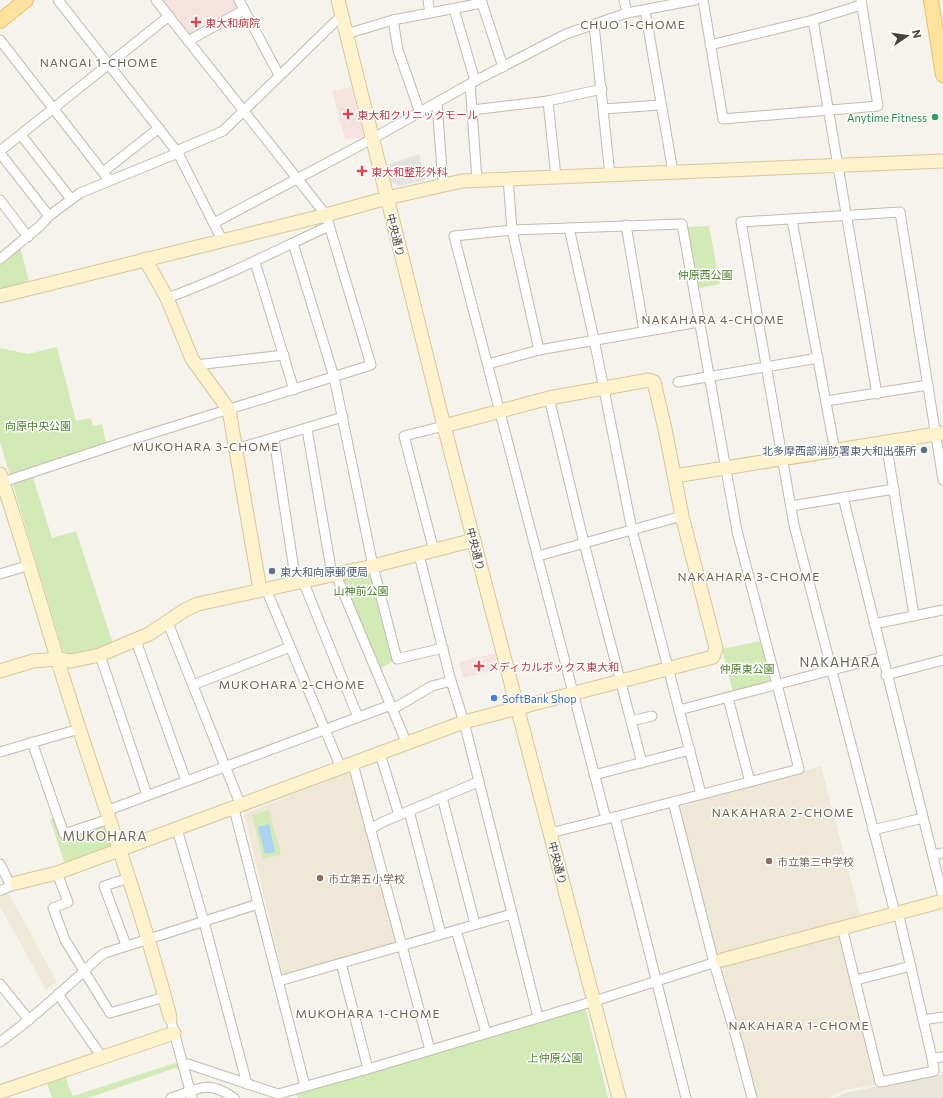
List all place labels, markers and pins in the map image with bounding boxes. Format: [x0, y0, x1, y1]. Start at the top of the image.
marker: 東大和病院 [190, 16, 202, 28]
place label: 東大和病院 [205, 16, 260, 29]
marker: 東大和クリニックモール [342, 108, 354, 120]
place label: 東大和クリニックモール [357, 108, 478, 121]
place label: Anytime Fitness [847, 111, 927, 124]
marker: Anytime Fitness [930, 112, 940, 122]
marker: 東大和整形外科 [356, 165, 368, 177]
place label: 東大和整形外科 [371, 165, 448, 178]
place label: 北多摩西部消防署東大和出張所 [762, 444, 917, 457]
marker: 北多摩西部消防署東大和出張所 [919, 445, 929, 455]
place label: 東大和向原郵便局 [280, 565, 368, 578]
marker: 東大和向原郵便局 [267, 566, 277, 576]
marker: メディカルボックス東大和 [473, 660, 485, 672]
place label: メディカルボックス東大和 [488, 660, 619, 673]
place label: SoftBank Shop [502, 692, 577, 705]
marker: SoftBank Shop [489, 693, 499, 703]
place label: 市立第三中学校 [777, 855, 854, 868]
marker: 市立第三中学校 [764, 856, 774, 866]
place label: 市立第五小学校 [328, 872, 405, 885]
marker: 市立第五小学校 [315, 873, 325, 883]

